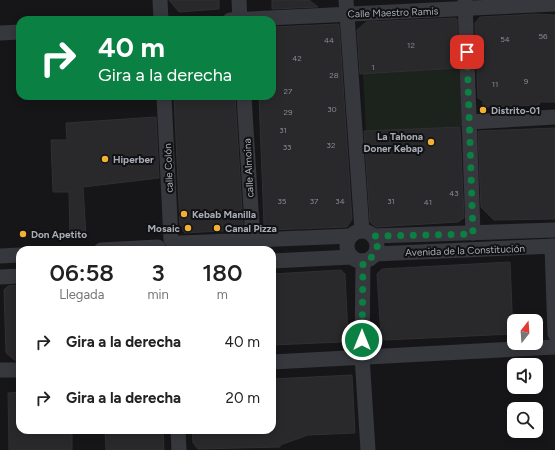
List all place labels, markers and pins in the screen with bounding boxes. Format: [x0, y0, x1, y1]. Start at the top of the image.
pin [450, 35, 484, 69]
place label: Distrito-01 [491, 104, 540, 117]
marker: Distrito-01 [478, 105, 488, 115]
place label: La Tahona Doner Kebap [364, 130, 423, 155]
marker: La Tahona Doner Kebap [426, 137, 436, 147]
place label: Hiperber [113, 153, 154, 166]
marker: Hiperber [100, 154, 110, 164]
place label: Kebab Manilla [192, 208, 256, 221]
marker: Kebab Manilla [179, 209, 189, 219]
place label: Mosaic [148, 222, 181, 235]
place label: Canal Pizza [225, 222, 277, 235]
marker: Mosaic [183, 223, 193, 233]
marker: Canal Pizza [212, 223, 222, 233]
place label: Don Apetito [31, 228, 87, 241]
marker: Don Apetito [18, 229, 28, 239]

